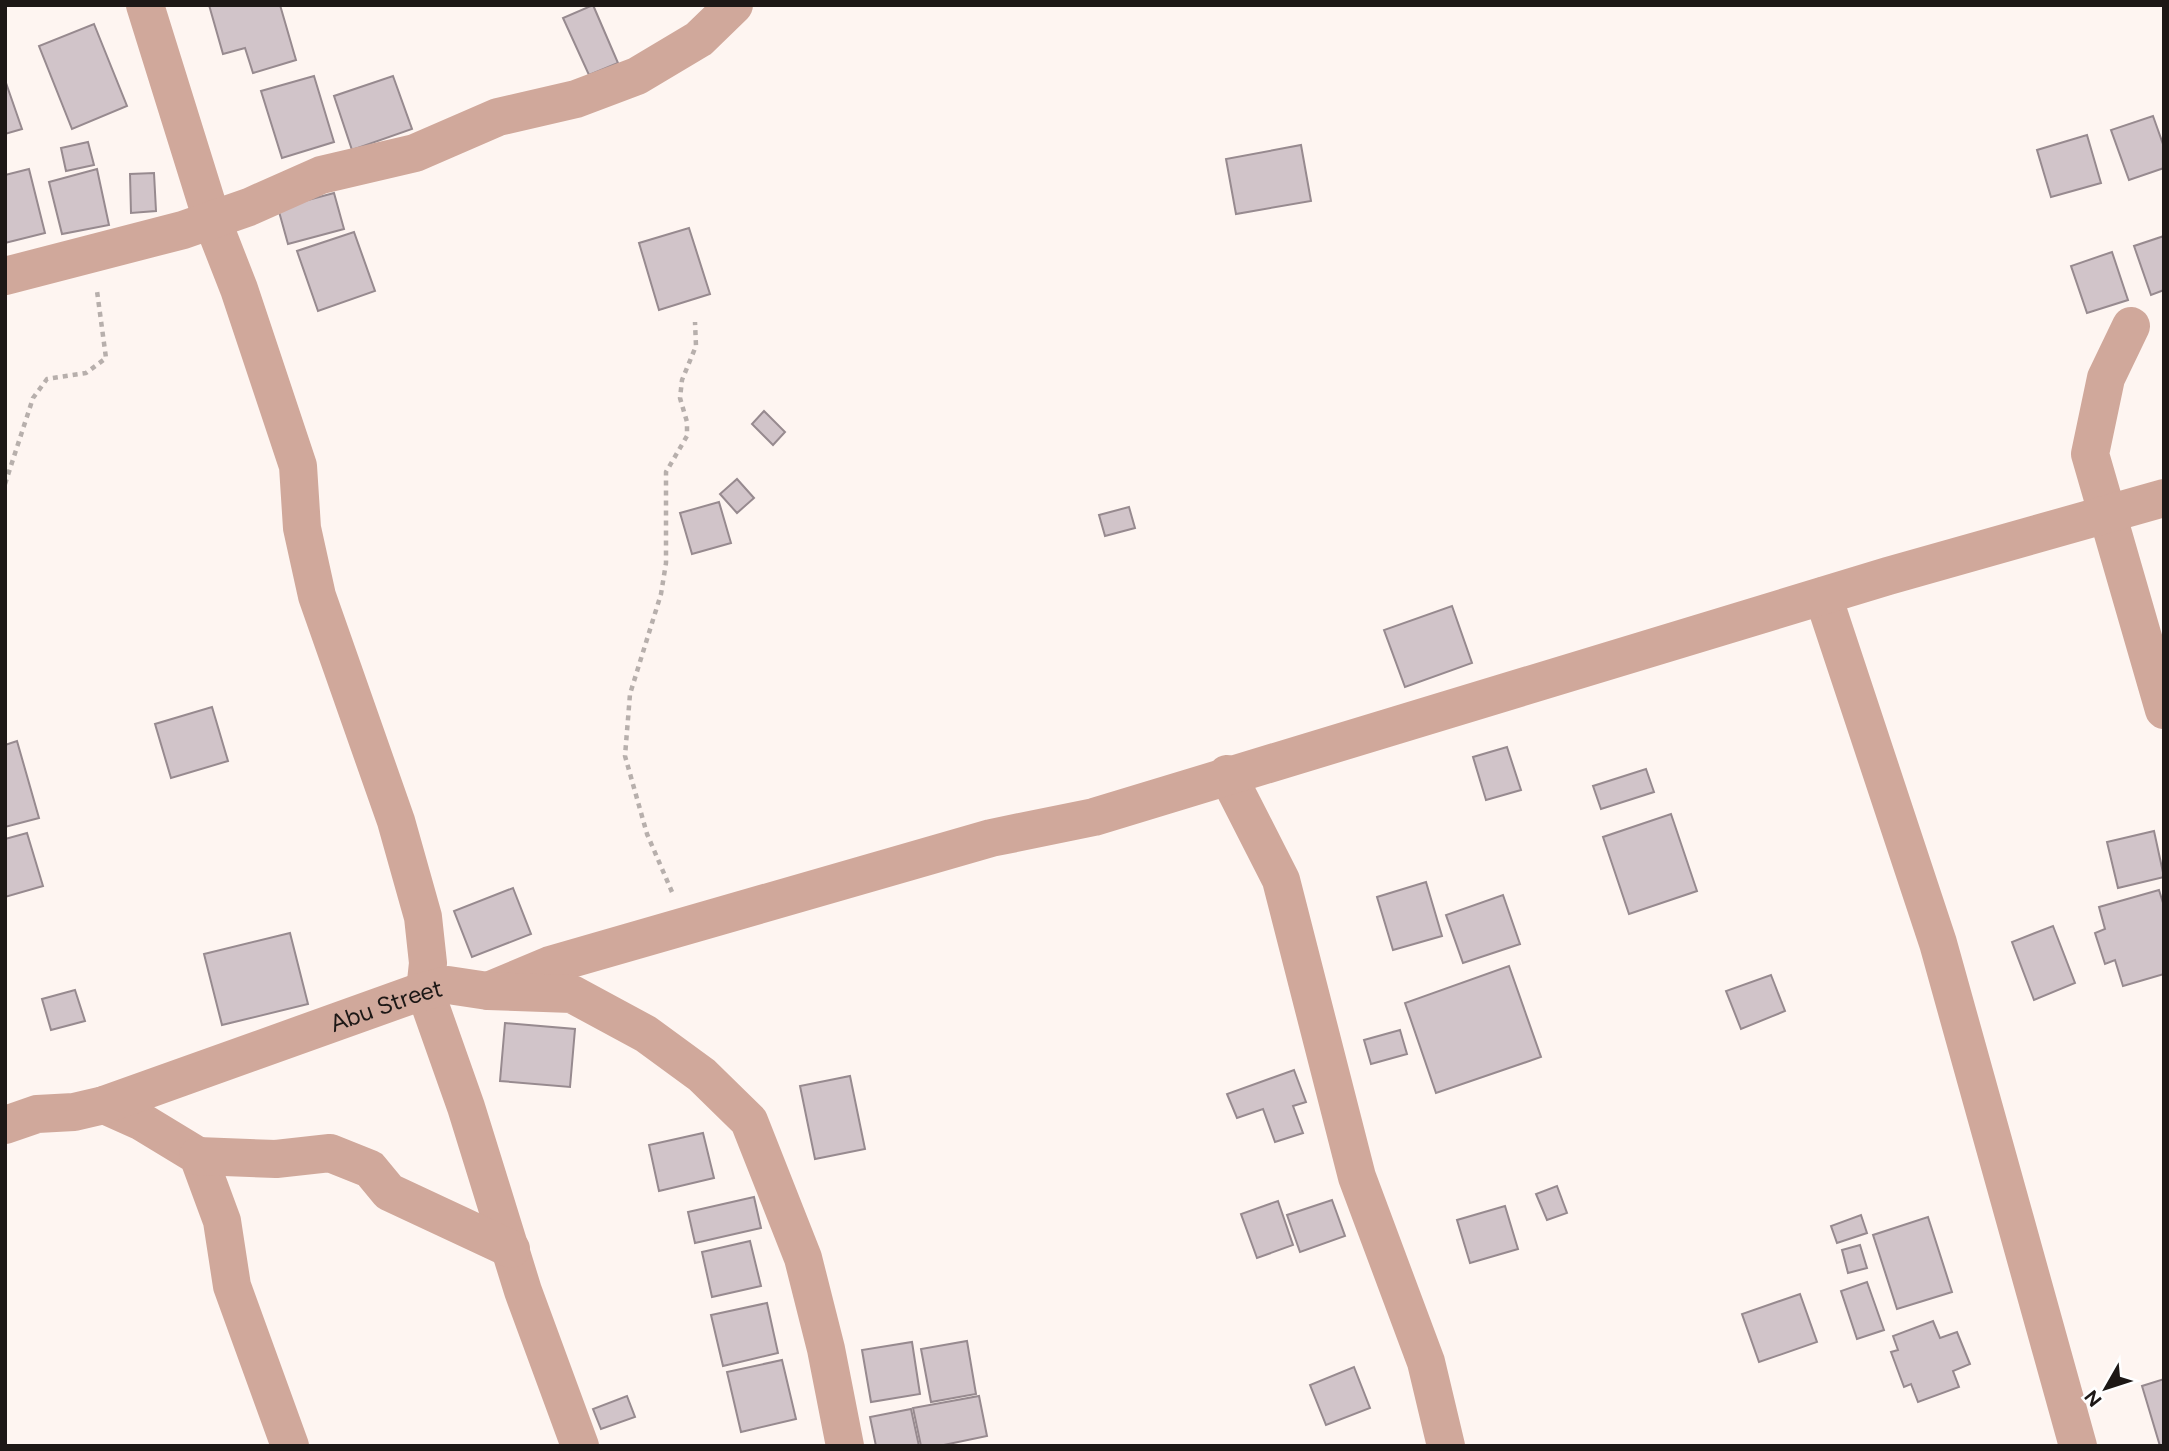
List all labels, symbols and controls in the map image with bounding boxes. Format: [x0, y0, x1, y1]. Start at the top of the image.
street label: Abu Street [326, 973, 445, 1038]
north arrow [2071, 1353, 2141, 1423]
text: N [2080, 1385, 2107, 1411]

